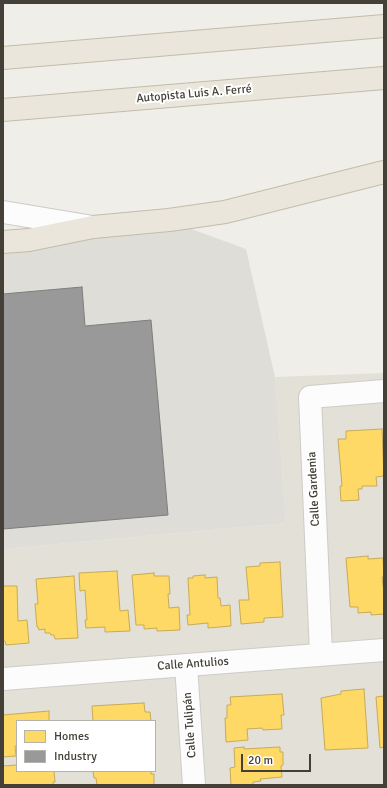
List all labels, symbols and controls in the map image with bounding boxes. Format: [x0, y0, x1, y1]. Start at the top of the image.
street label: Autopista Luis A. Ferré [136, 82, 252, 106]
street label: Calle Gardenia [305, 451, 323, 527]
street label: Calle Antulios [157, 654, 229, 674]
street label: Calle Tulipán [181, 692, 199, 758]
legend [16, 720, 156, 772]
text: Homes [54, 729, 89, 744]
scale bar [243, 746, 313, 772]
text: Industry [54, 749, 97, 764]
text: 20 m [248, 753, 273, 768]

